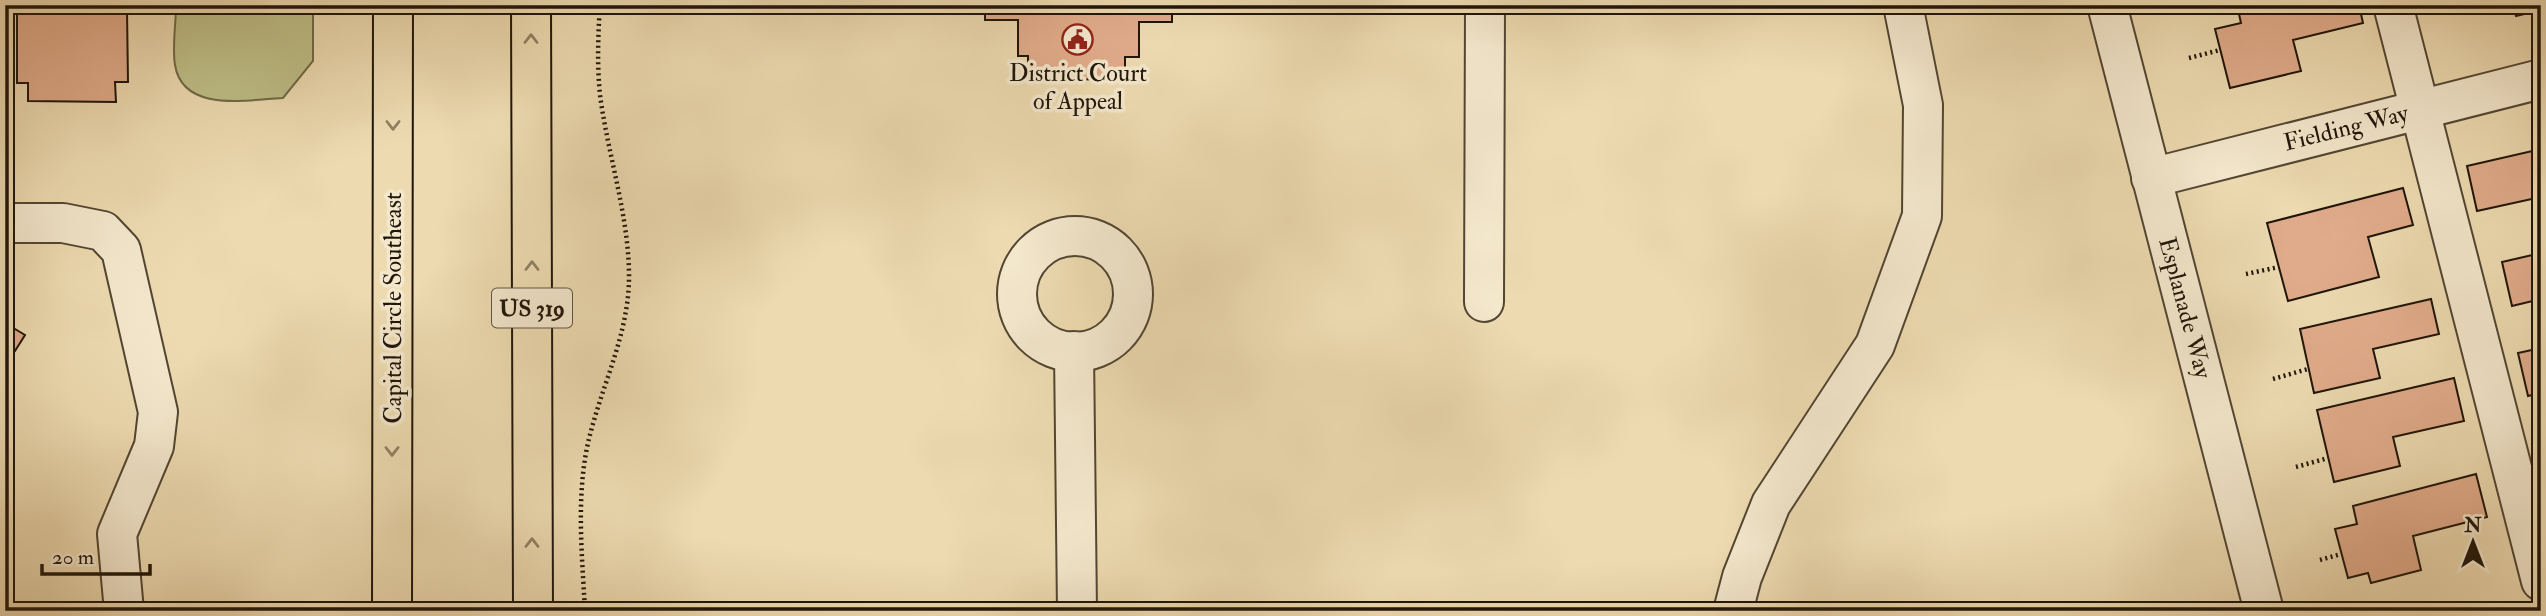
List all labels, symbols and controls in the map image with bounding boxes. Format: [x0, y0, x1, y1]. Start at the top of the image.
public building icon: District Court of Appeal [1061, 22, 1095, 56]
one-way arrow [523, 33, 539, 43]
place label: District Court of Appeal [1009, 58, 1147, 117]
street label: Fielding Way [2281, 97, 2412, 158]
one-way arrow [385, 121, 401, 131]
street label: Capital Circle Southeast [378, 192, 409, 424]
street label: Esplanade Way [2151, 234, 2219, 383]
one-way arrow [524, 260, 540, 271]
road number: US 319 [492, 288, 572, 328]
one-way arrow [384, 446, 400, 457]
north arrow [2438, 508, 2508, 578]
text: N [2463, 514, 2482, 538]
scale bar [42, 532, 150, 576]
one-way arrow [525, 537, 540, 548]
text: 20 m [52, 544, 94, 571]

